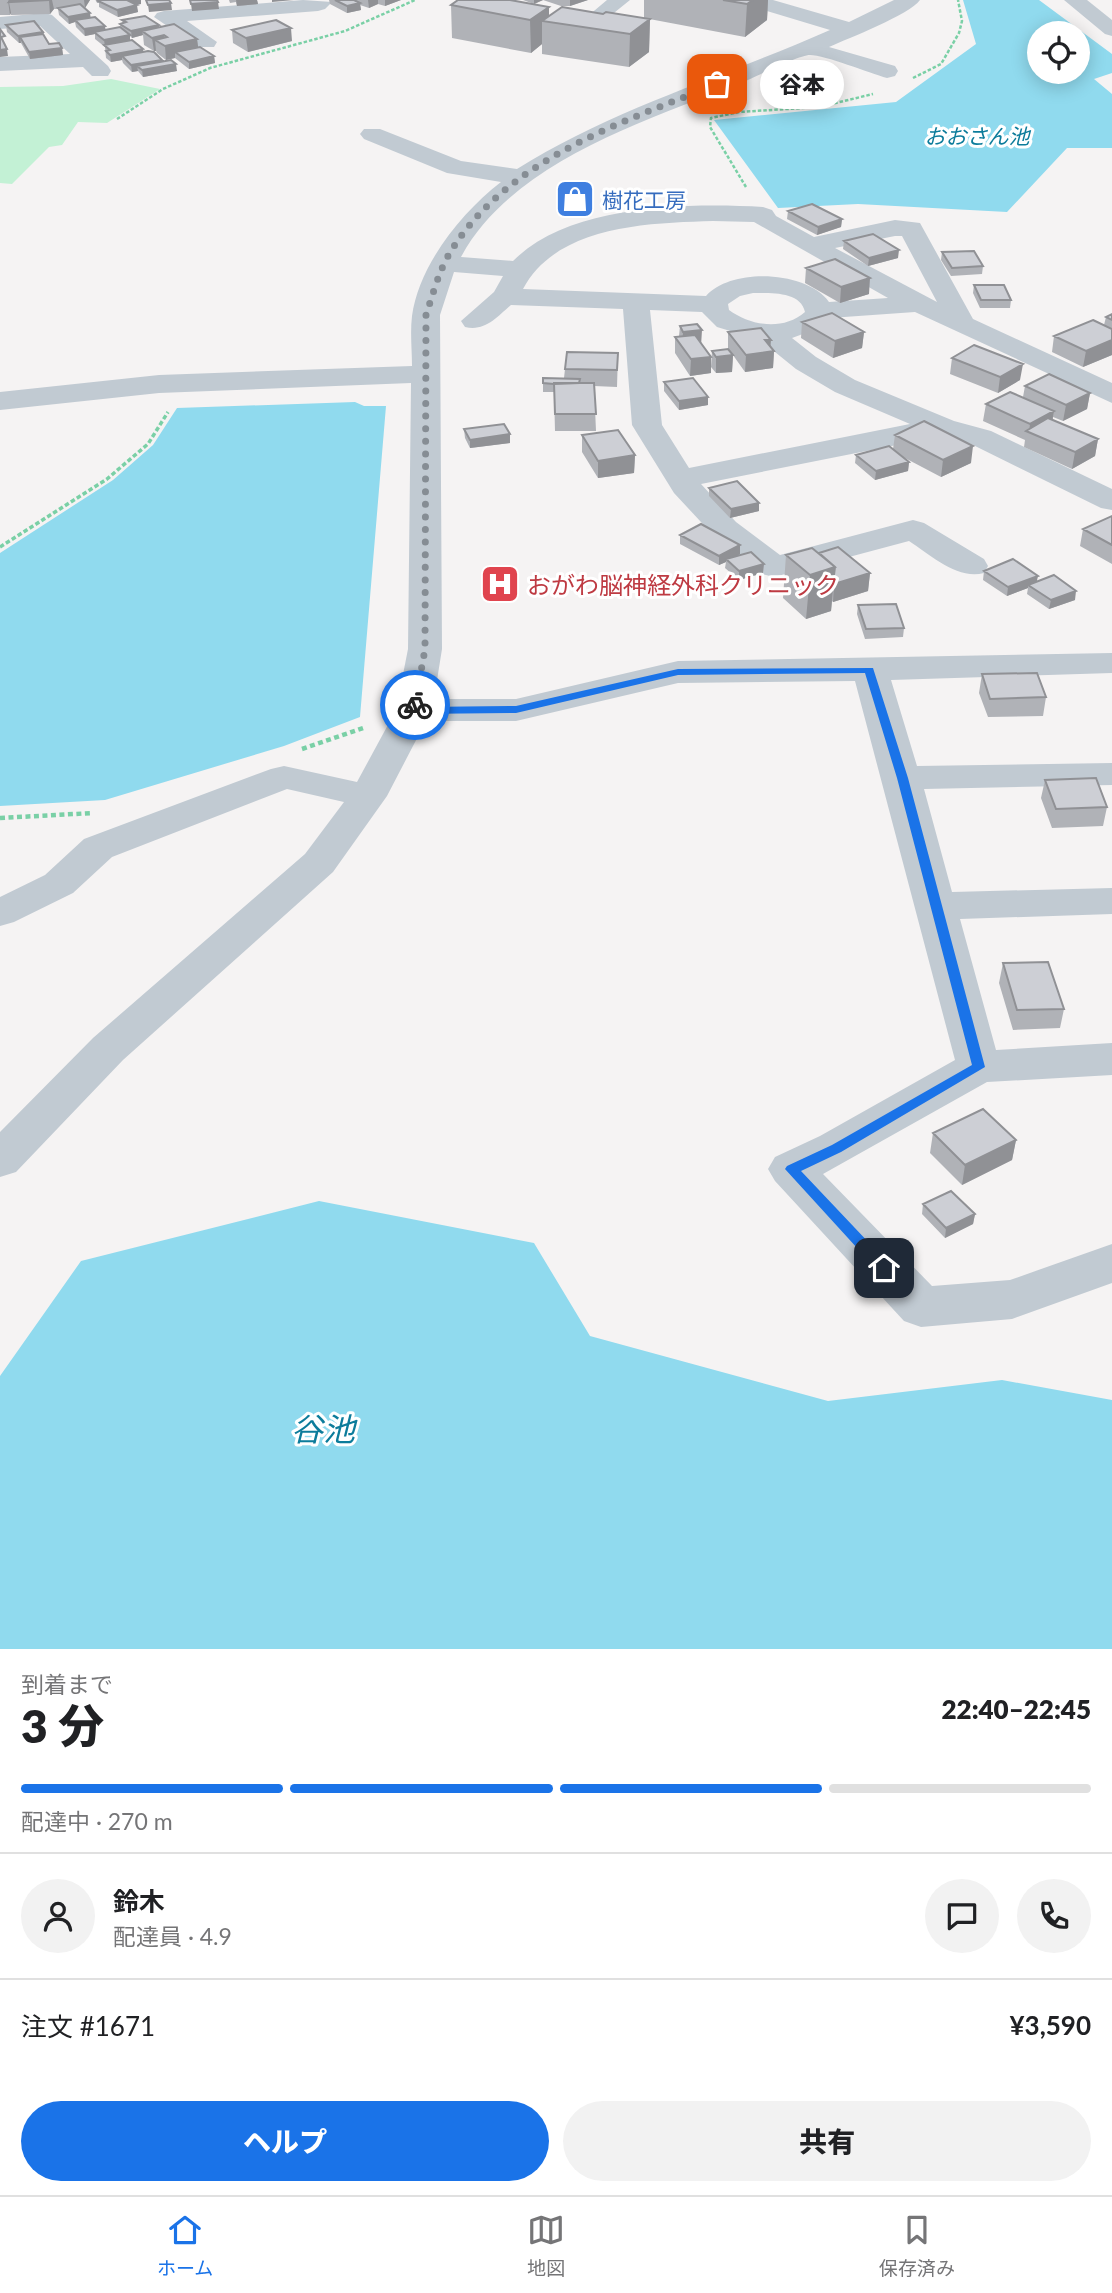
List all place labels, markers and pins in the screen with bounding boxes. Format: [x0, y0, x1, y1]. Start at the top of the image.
pin [687, 54, 747, 114]
callout: 谷本 [759, 60, 843, 108]
shop icon: 樹花工房 [554, 178, 596, 220]
place label: 樹花工房 [602, 187, 686, 212]
hospital icon: おがわ脳神経外科クリニック [479, 563, 521, 605]
place label: おがわ脳神経外科クリニック [527, 570, 839, 599]
pin [854, 1238, 914, 1298]

